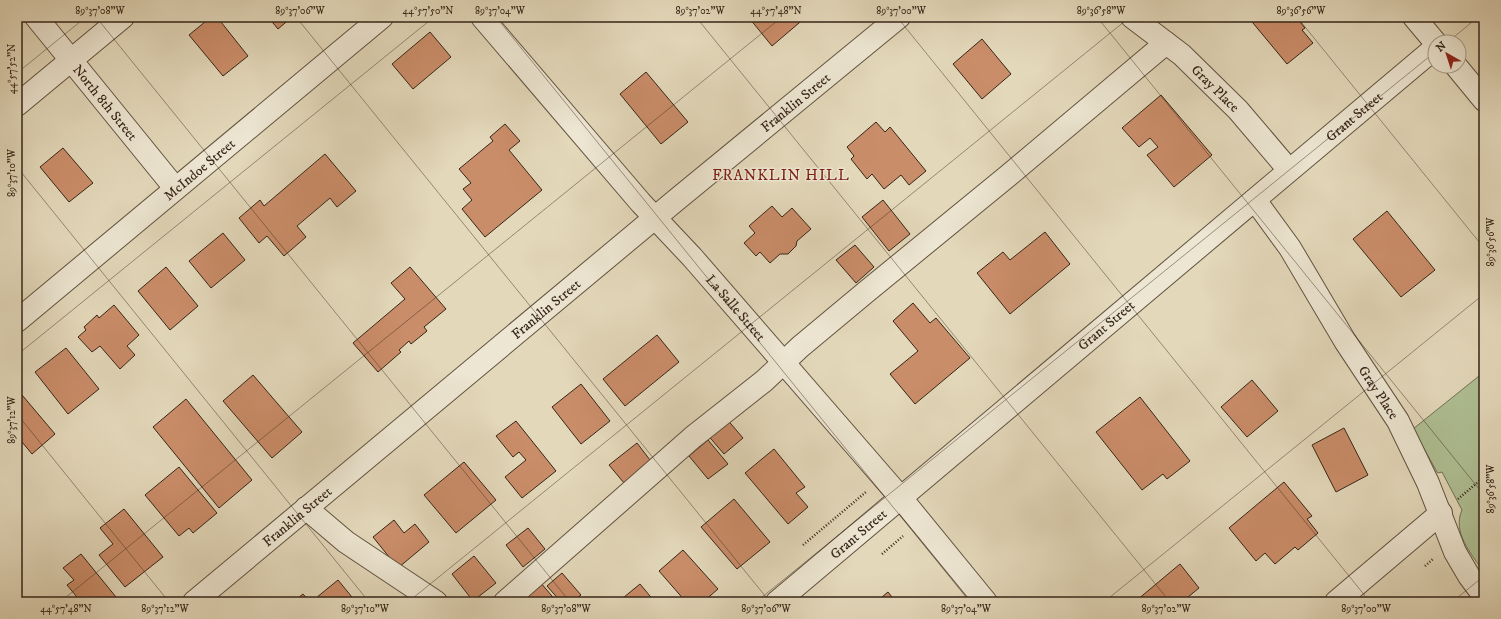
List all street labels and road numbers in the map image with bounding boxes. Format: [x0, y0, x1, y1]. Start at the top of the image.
street label: North 8th Street [68, 61, 141, 145]
street label: Gray Place [1187, 61, 1243, 117]
street label: Franklin Street [758, 69, 835, 137]
street label: Grant Street [1322, 88, 1387, 146]
street label: McIndoe Street [160, 135, 239, 205]
street label: La Salle Street [701, 271, 769, 346]
street label: Franklin Street [508, 275, 585, 344]
street label: Grant Street [1074, 296, 1139, 355]
street label: Gray Place [1354, 363, 1403, 423]
street label: Franklin Street [259, 483, 336, 551]
street label: Grant Street [827, 505, 891, 564]

